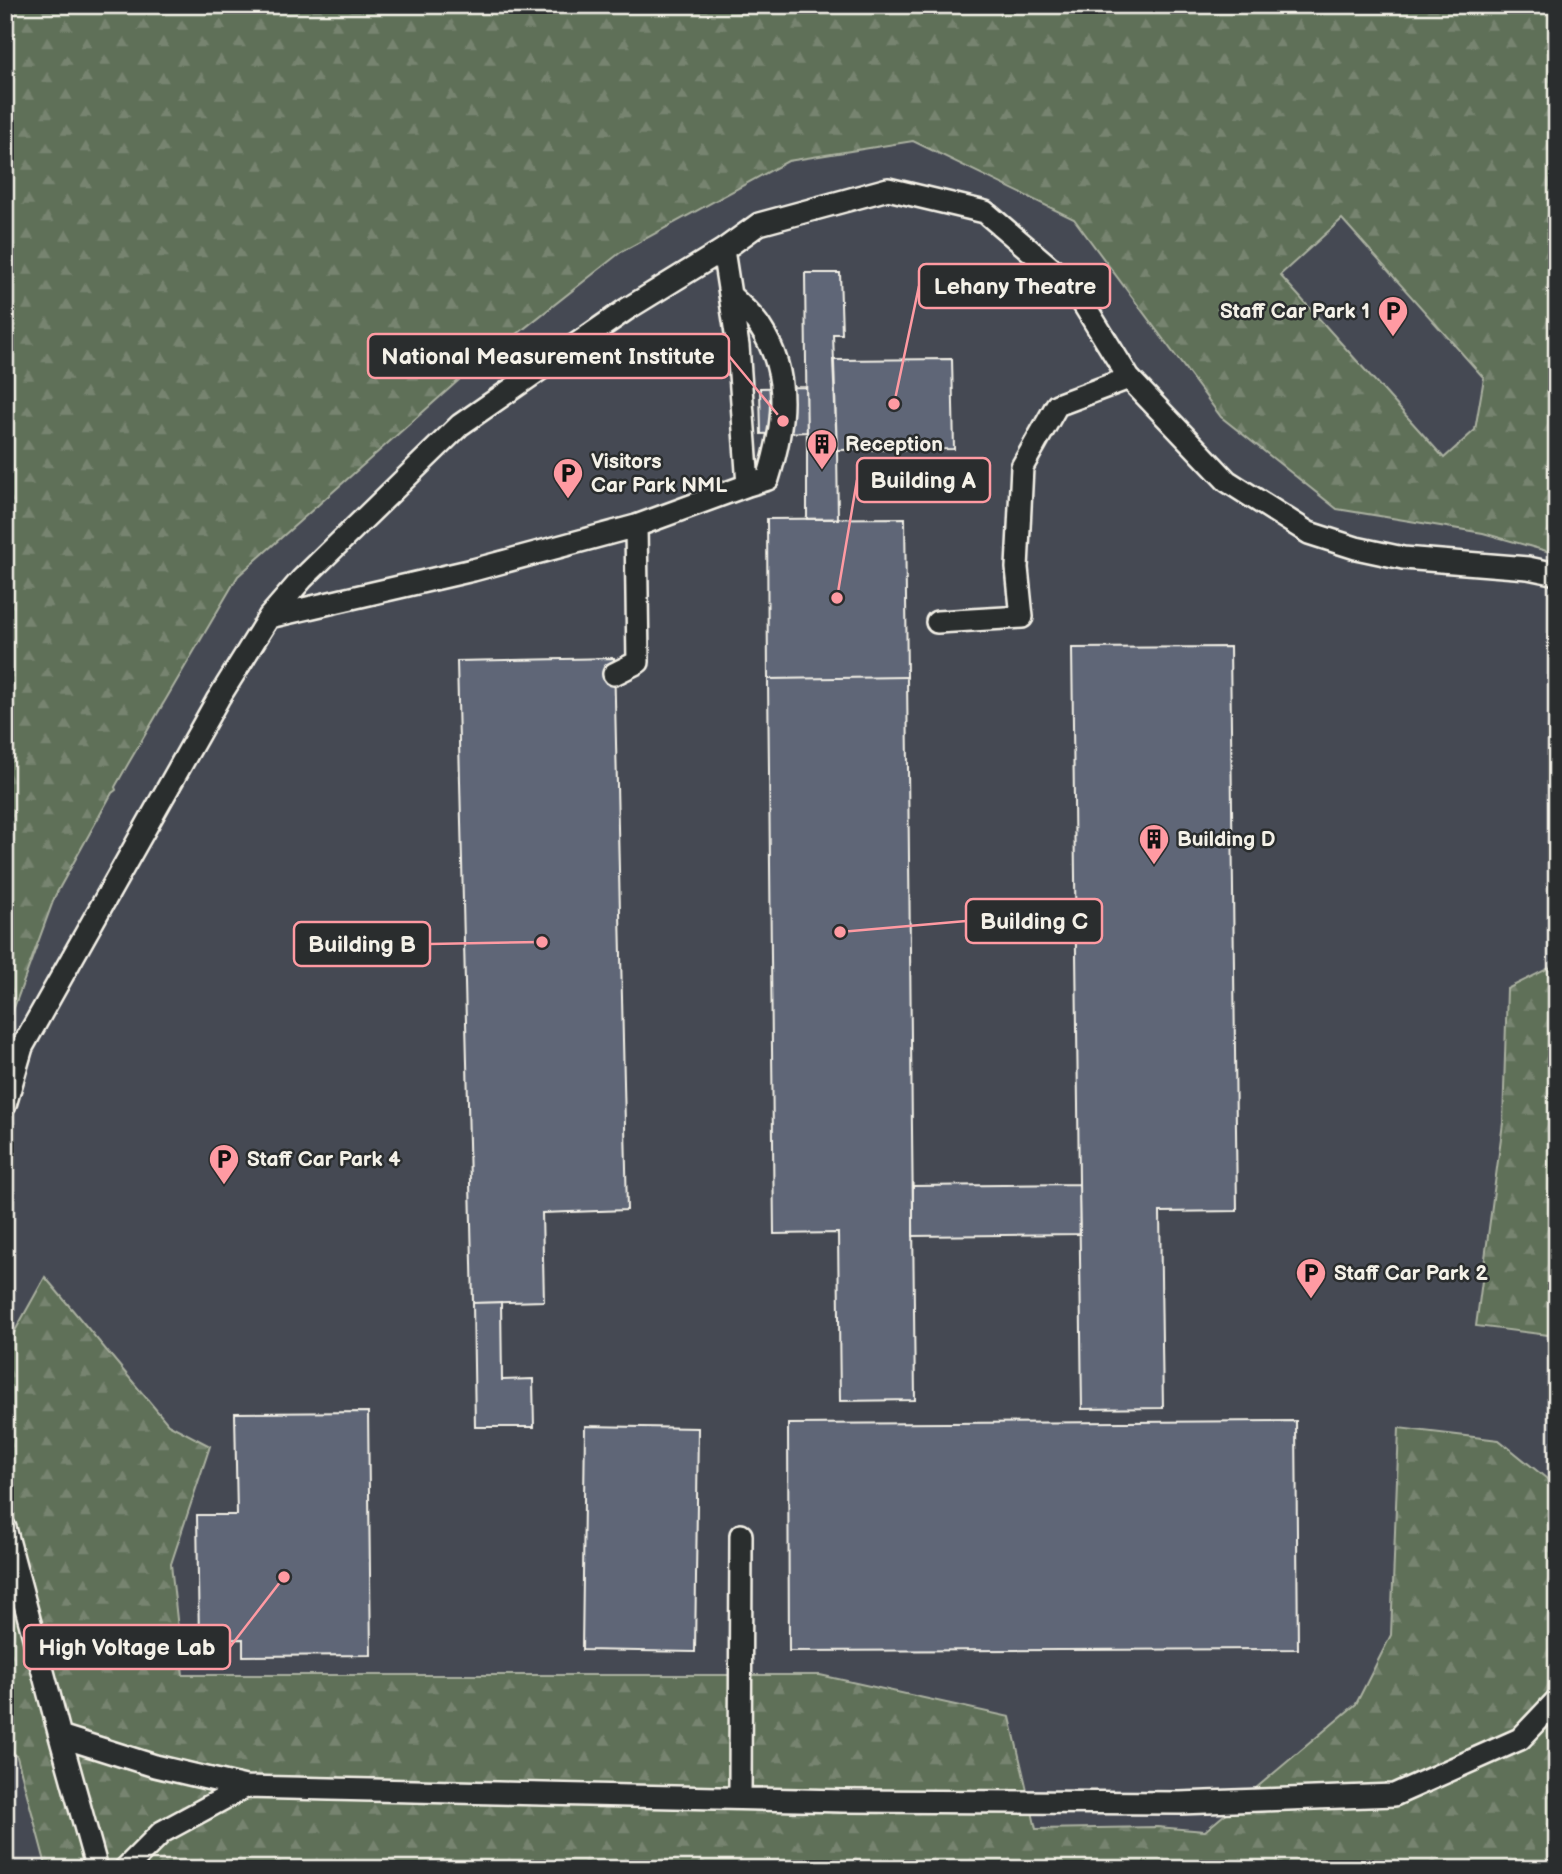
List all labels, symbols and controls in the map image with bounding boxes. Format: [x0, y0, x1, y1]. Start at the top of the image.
callout: Lehany Theatre [919, 264, 1110, 308]
text: Lehany Theatre [934, 273, 1096, 301]
parking icon: Staff Car Park 1 [1376, 294, 1410, 338]
place label: Staff Car Park 1 [1220, 299, 1370, 324]
callout: National Measurement Institute [368, 334, 729, 378]
text: National Measurement Institute [381, 343, 715, 371]
building icon: Reception [805, 427, 839, 471]
place label: Reception [845, 432, 943, 457]
place label: Visitors Car Park NML [591, 449, 727, 498]
parking icon: Visitors Car Park NML [551, 456, 585, 500]
callout: Building A [857, 458, 990, 502]
text: Building A [870, 467, 977, 495]
building icon: Building D [1137, 822, 1171, 866]
place label: Building D [1177, 827, 1275, 852]
callout: Building C [966, 899, 1102, 943]
text: Building C [980, 908, 1088, 936]
callout: Building B [294, 922, 430, 966]
text: Building B [308, 931, 416, 959]
parking icon: Staff Car Park 4 [207, 1142, 241, 1186]
place label: Staff Car Park 4 [247, 1147, 401, 1172]
parking icon: Staff Car Park 2 [1294, 1256, 1328, 1300]
place label: Staff Car Park 2 [1334, 1261, 1488, 1286]
callout: High Voltage Lab [24, 1625, 230, 1669]
text: High Voltage Lab [38, 1634, 216, 1662]

